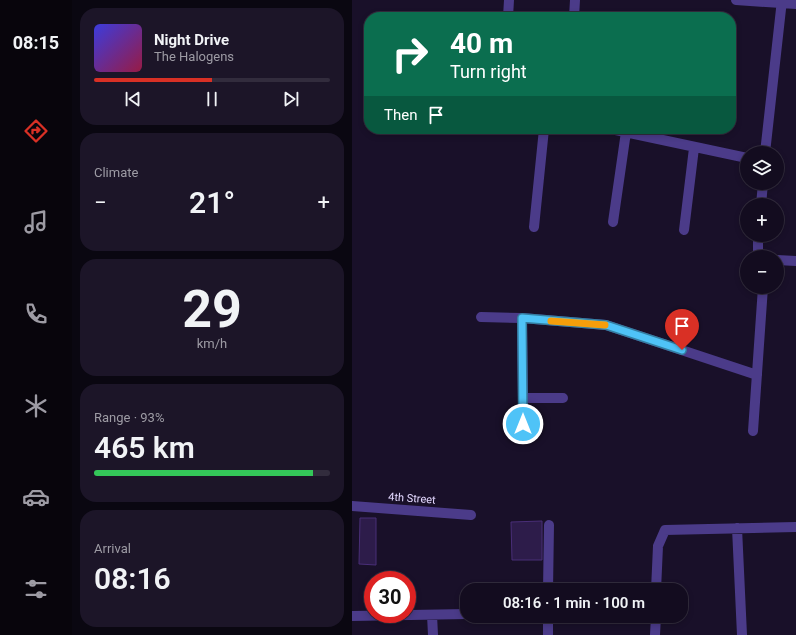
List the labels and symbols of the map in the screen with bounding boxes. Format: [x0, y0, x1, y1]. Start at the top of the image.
pin [665, 309, 699, 350]
position arrow [502, 403, 544, 445]
street label: 4th Street [388, 490, 437, 507]
speed limit sign: 30 [364, 571, 416, 623]

